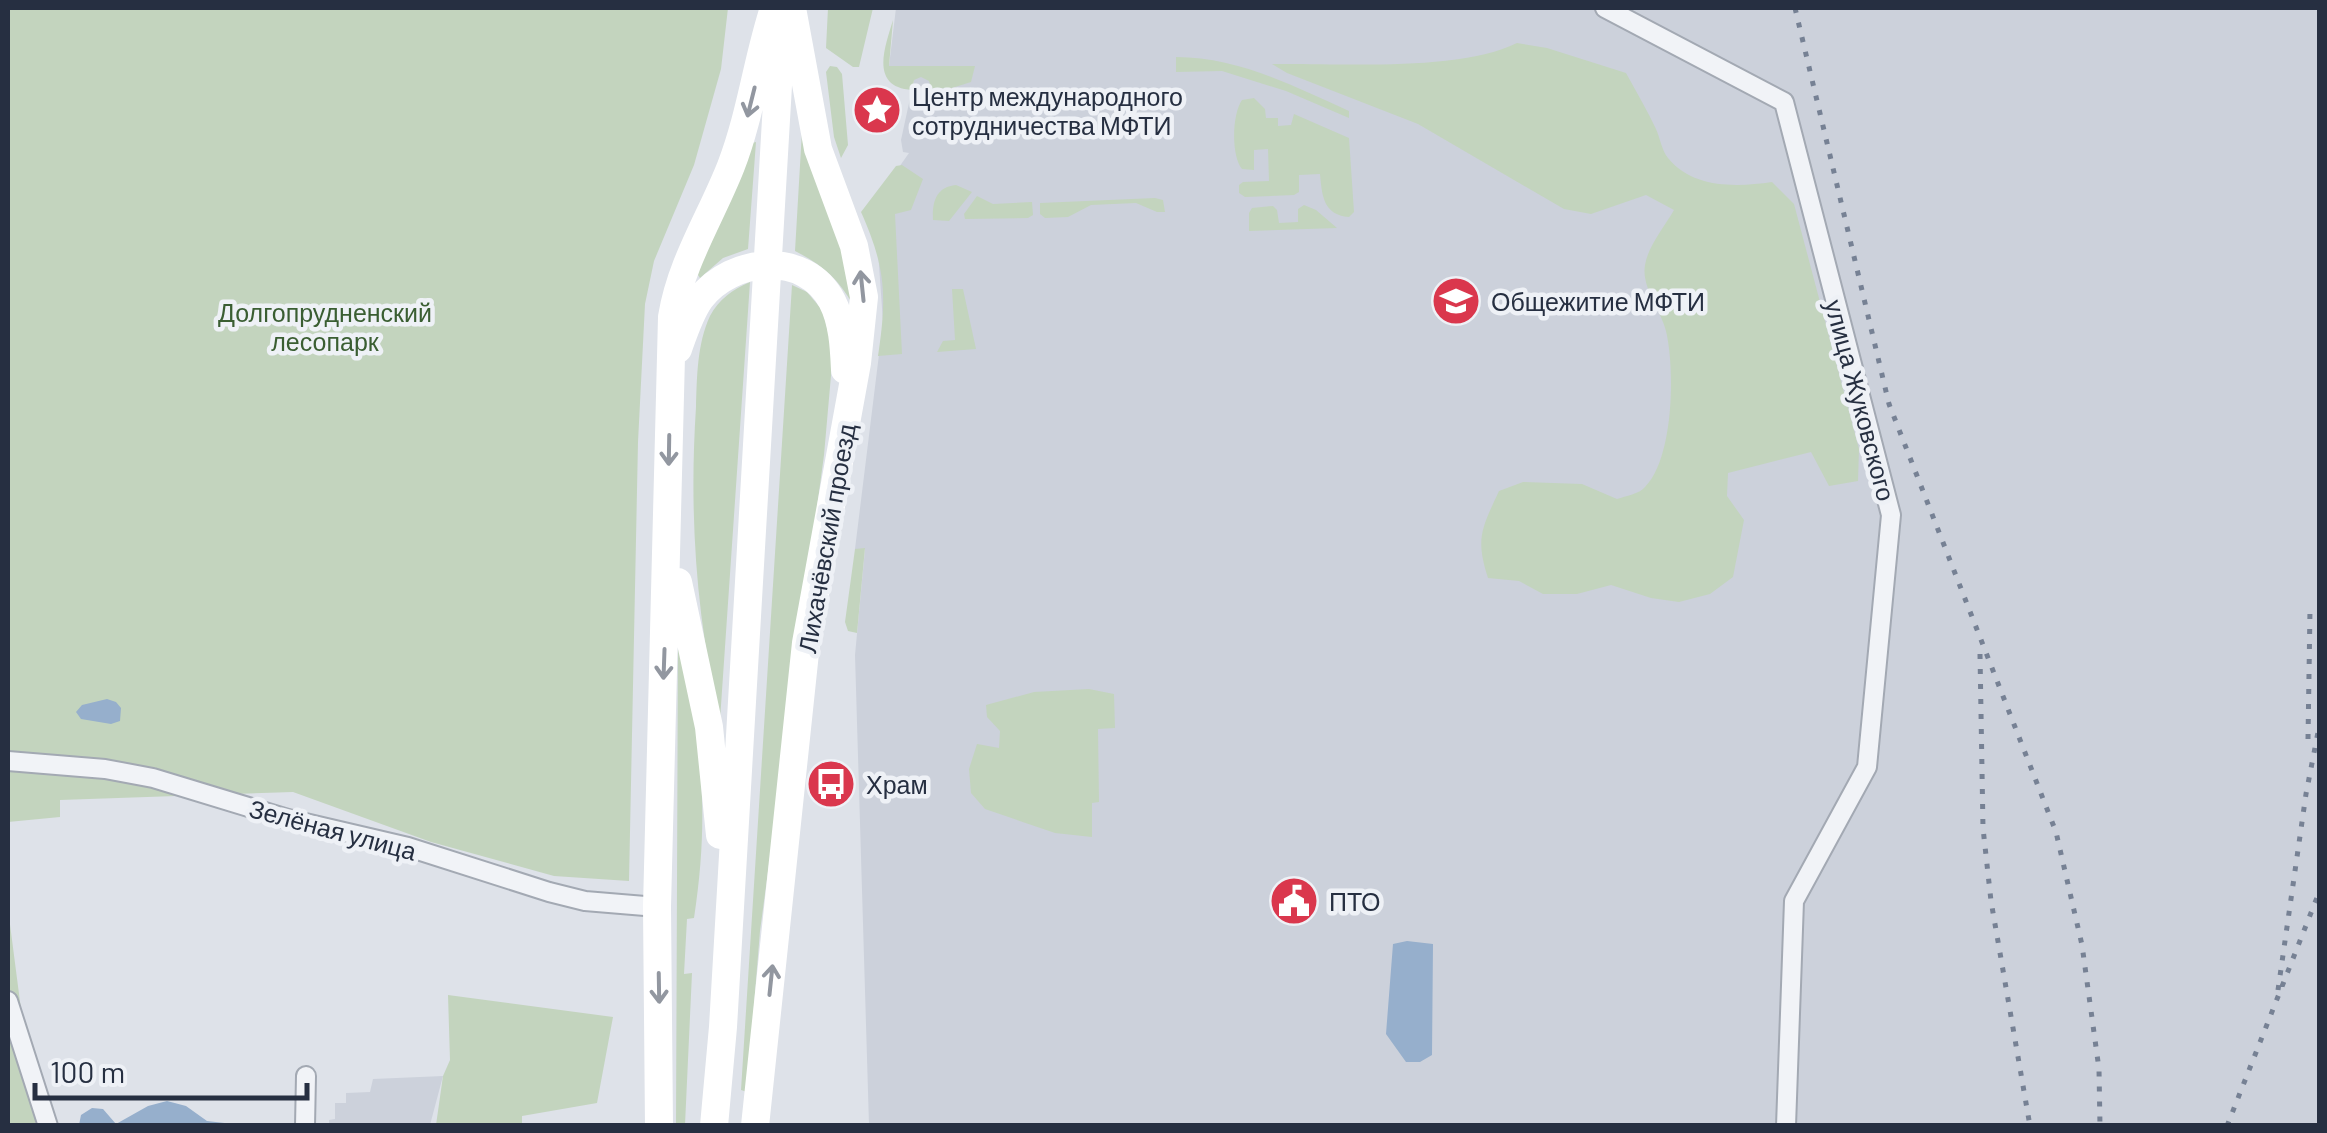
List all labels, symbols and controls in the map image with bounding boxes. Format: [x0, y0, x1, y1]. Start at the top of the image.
place label: Центр международного сотрудничества МФТИ [912, 81, 1183, 140]
place icon: Центр международного сотрудничества МФТИ [851, 84, 903, 136]
one-way arrow [741, 85, 759, 117]
one-way arrow [852, 270, 871, 302]
school or university icon: Общежитие МФТИ [1430, 275, 1482, 327]
place label: Общежитие МФТИ [1491, 286, 1705, 316]
street label: улица Жуковского [1820, 296, 1902, 504]
park label: Долгопрудненский лесопарк [218, 297, 432, 356]
street label: Лихачёвский проезд [791, 421, 861, 655]
one-way arrow [660, 433, 679, 465]
one-way arrow [655, 647, 674, 679]
bus stop icon: Храм [805, 758, 857, 810]
place label: Храм [866, 769, 928, 799]
street label: Зелёная улица [246, 792, 420, 866]
public building icon: ПТО [1268, 875, 1320, 927]
place label: ПТО [1329, 886, 1381, 916]
one-way arrow [761, 965, 780, 997]
one-way arrow [649, 972, 668, 1004]
scale bar [35, 1038, 308, 1100]
text: 100 m [50, 1053, 125, 1089]

